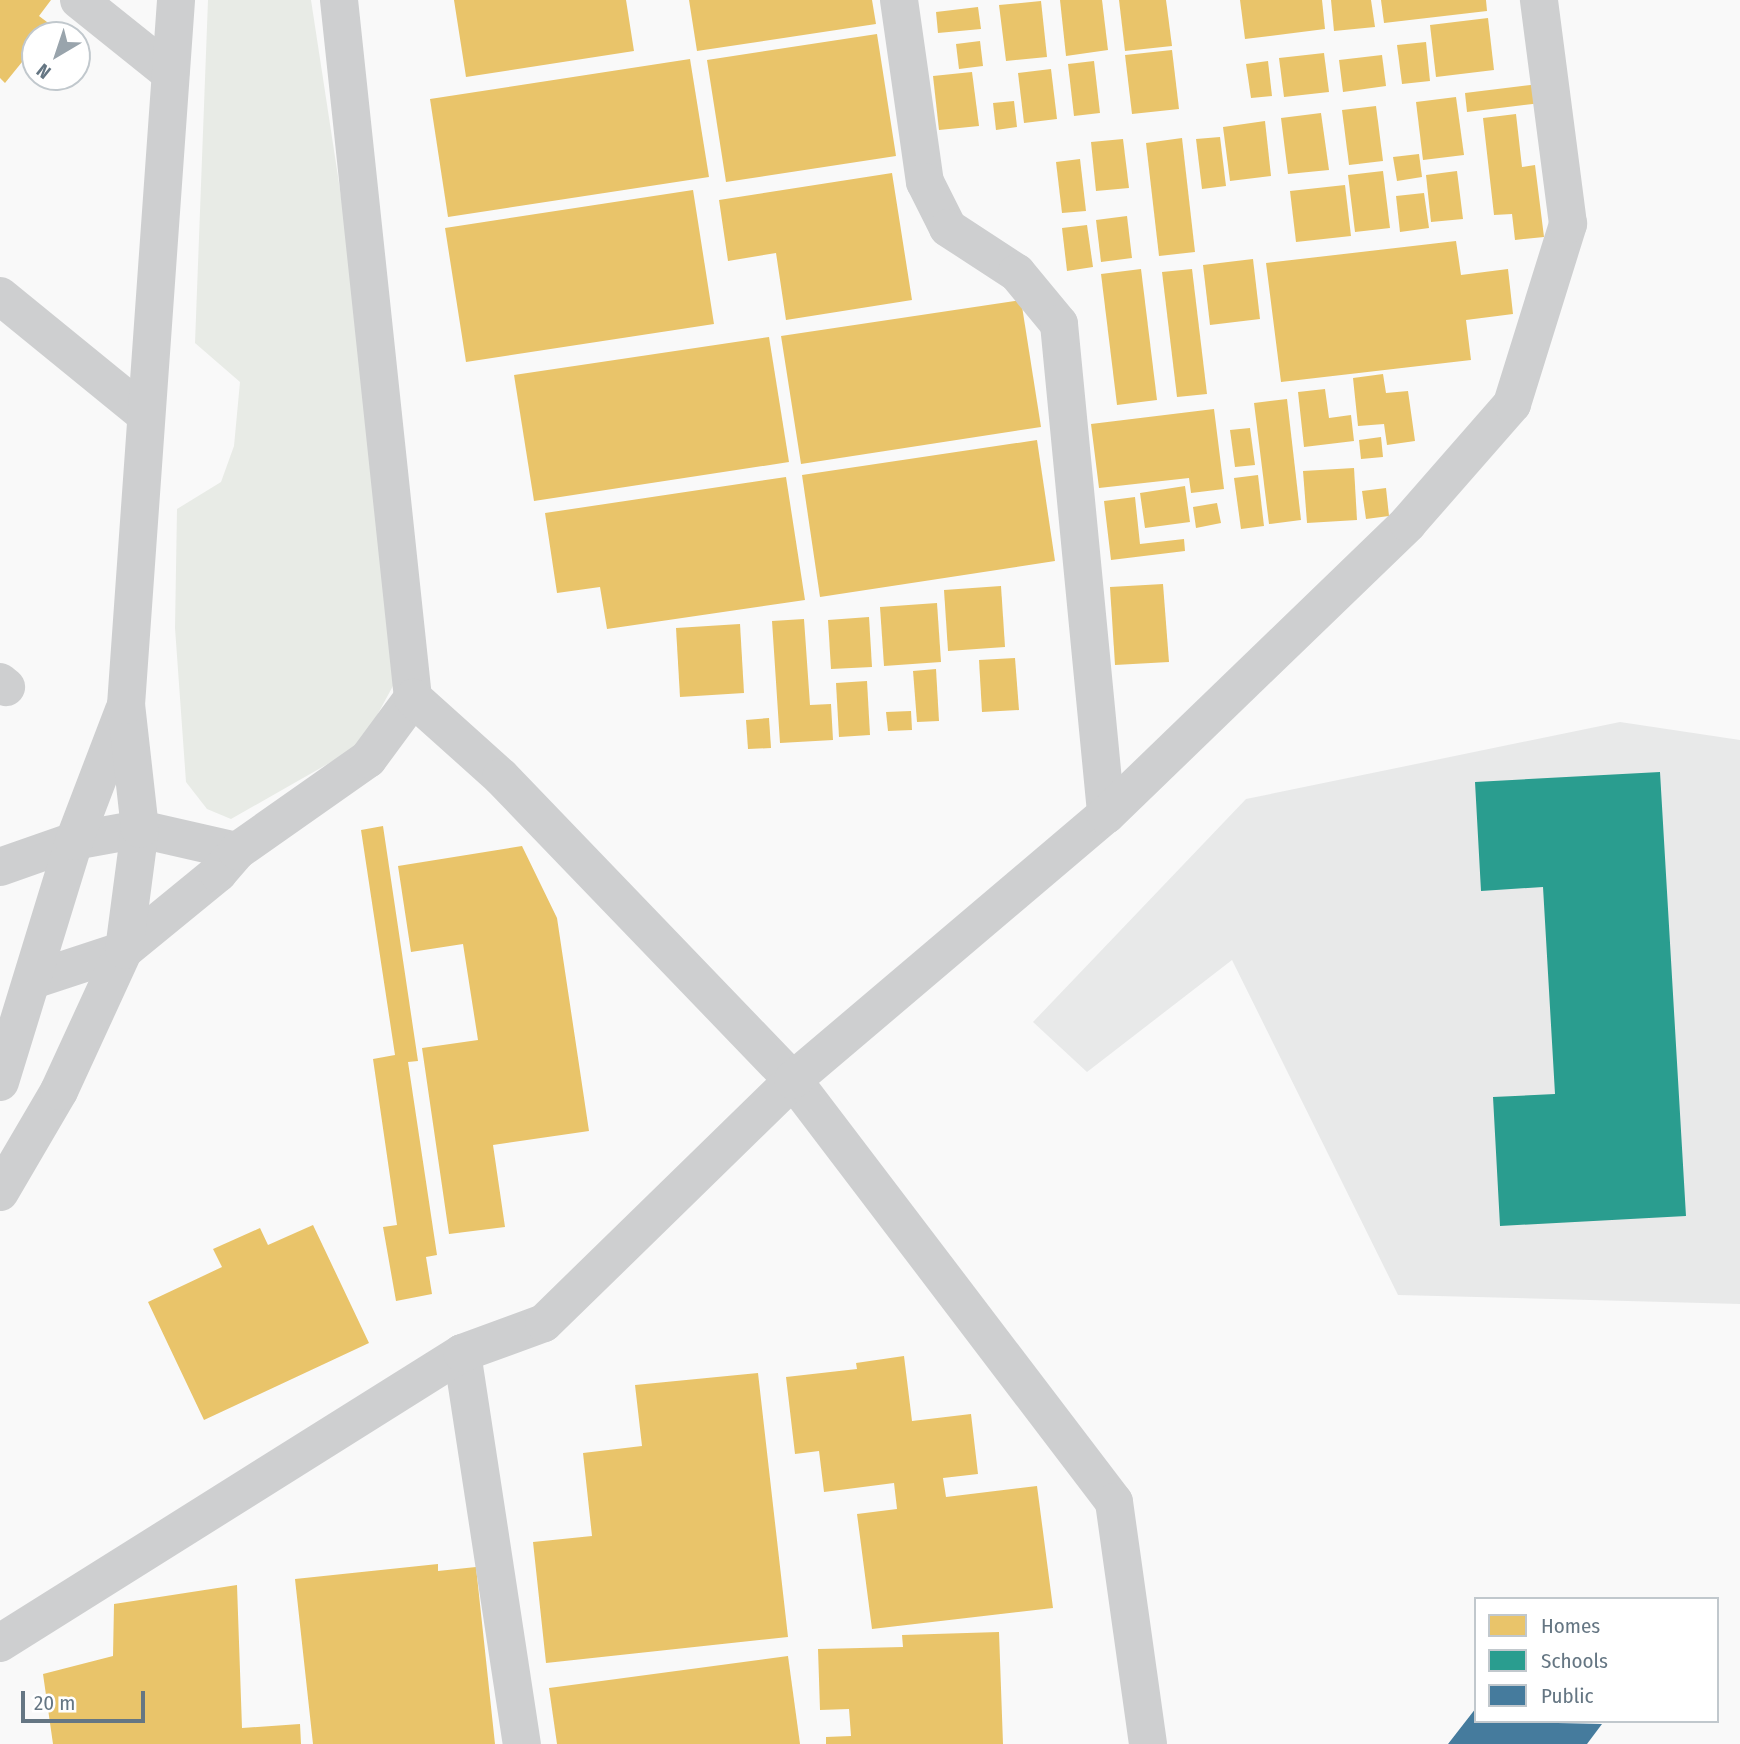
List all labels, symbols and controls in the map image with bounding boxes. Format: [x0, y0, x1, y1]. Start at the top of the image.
north arrow [21, 21, 91, 91]
text: N [32, 59, 55, 84]
legend [1474, 1597, 1719, 1723]
text: Homes [1541, 1613, 1600, 1639]
text: Schools [1541, 1648, 1608, 1674]
scale bar [24, 1678, 149, 1722]
text: Public [1541, 1683, 1593, 1709]
text: 20 m [34, 1690, 75, 1716]

